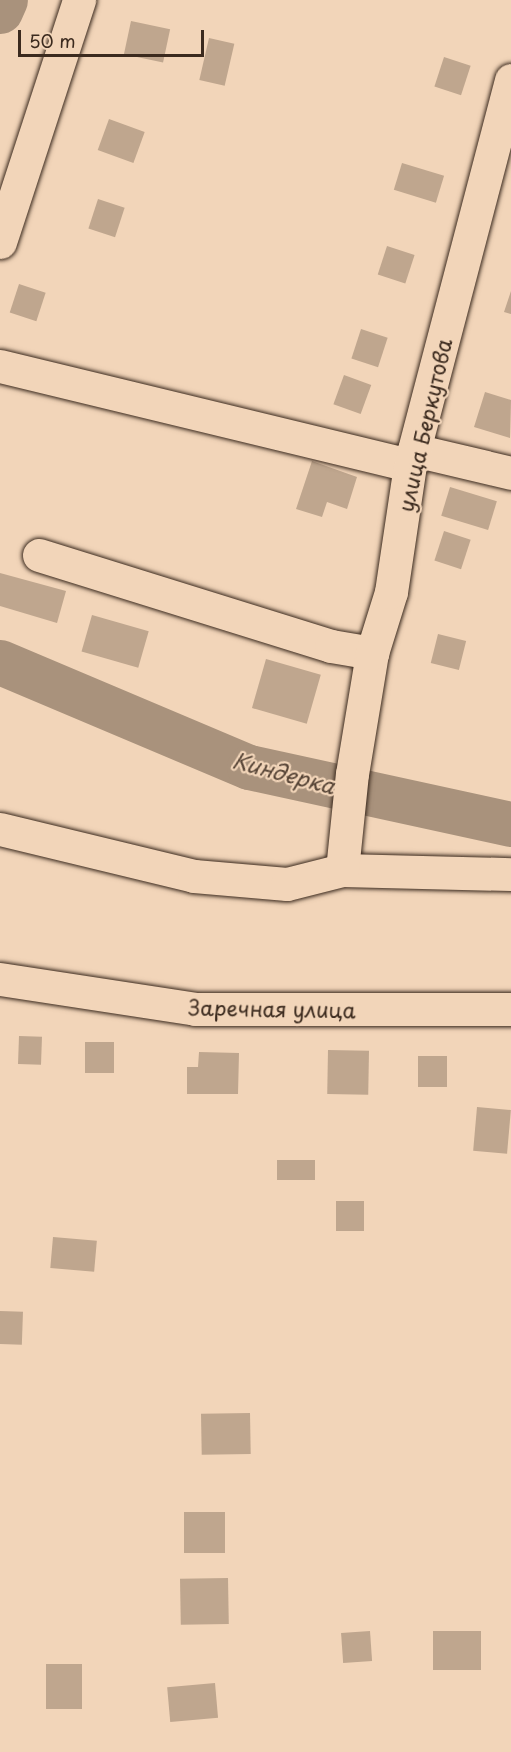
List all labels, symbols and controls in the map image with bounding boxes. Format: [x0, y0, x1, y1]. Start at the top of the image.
scale bar [21, 18, 207, 56]
text: 50 m [29, 27, 76, 54]
street label: улица Беркутова [392, 335, 456, 515]
water label: Киндерка [230, 746, 338, 798]
street label: Заречная улица [187, 994, 357, 1022]

